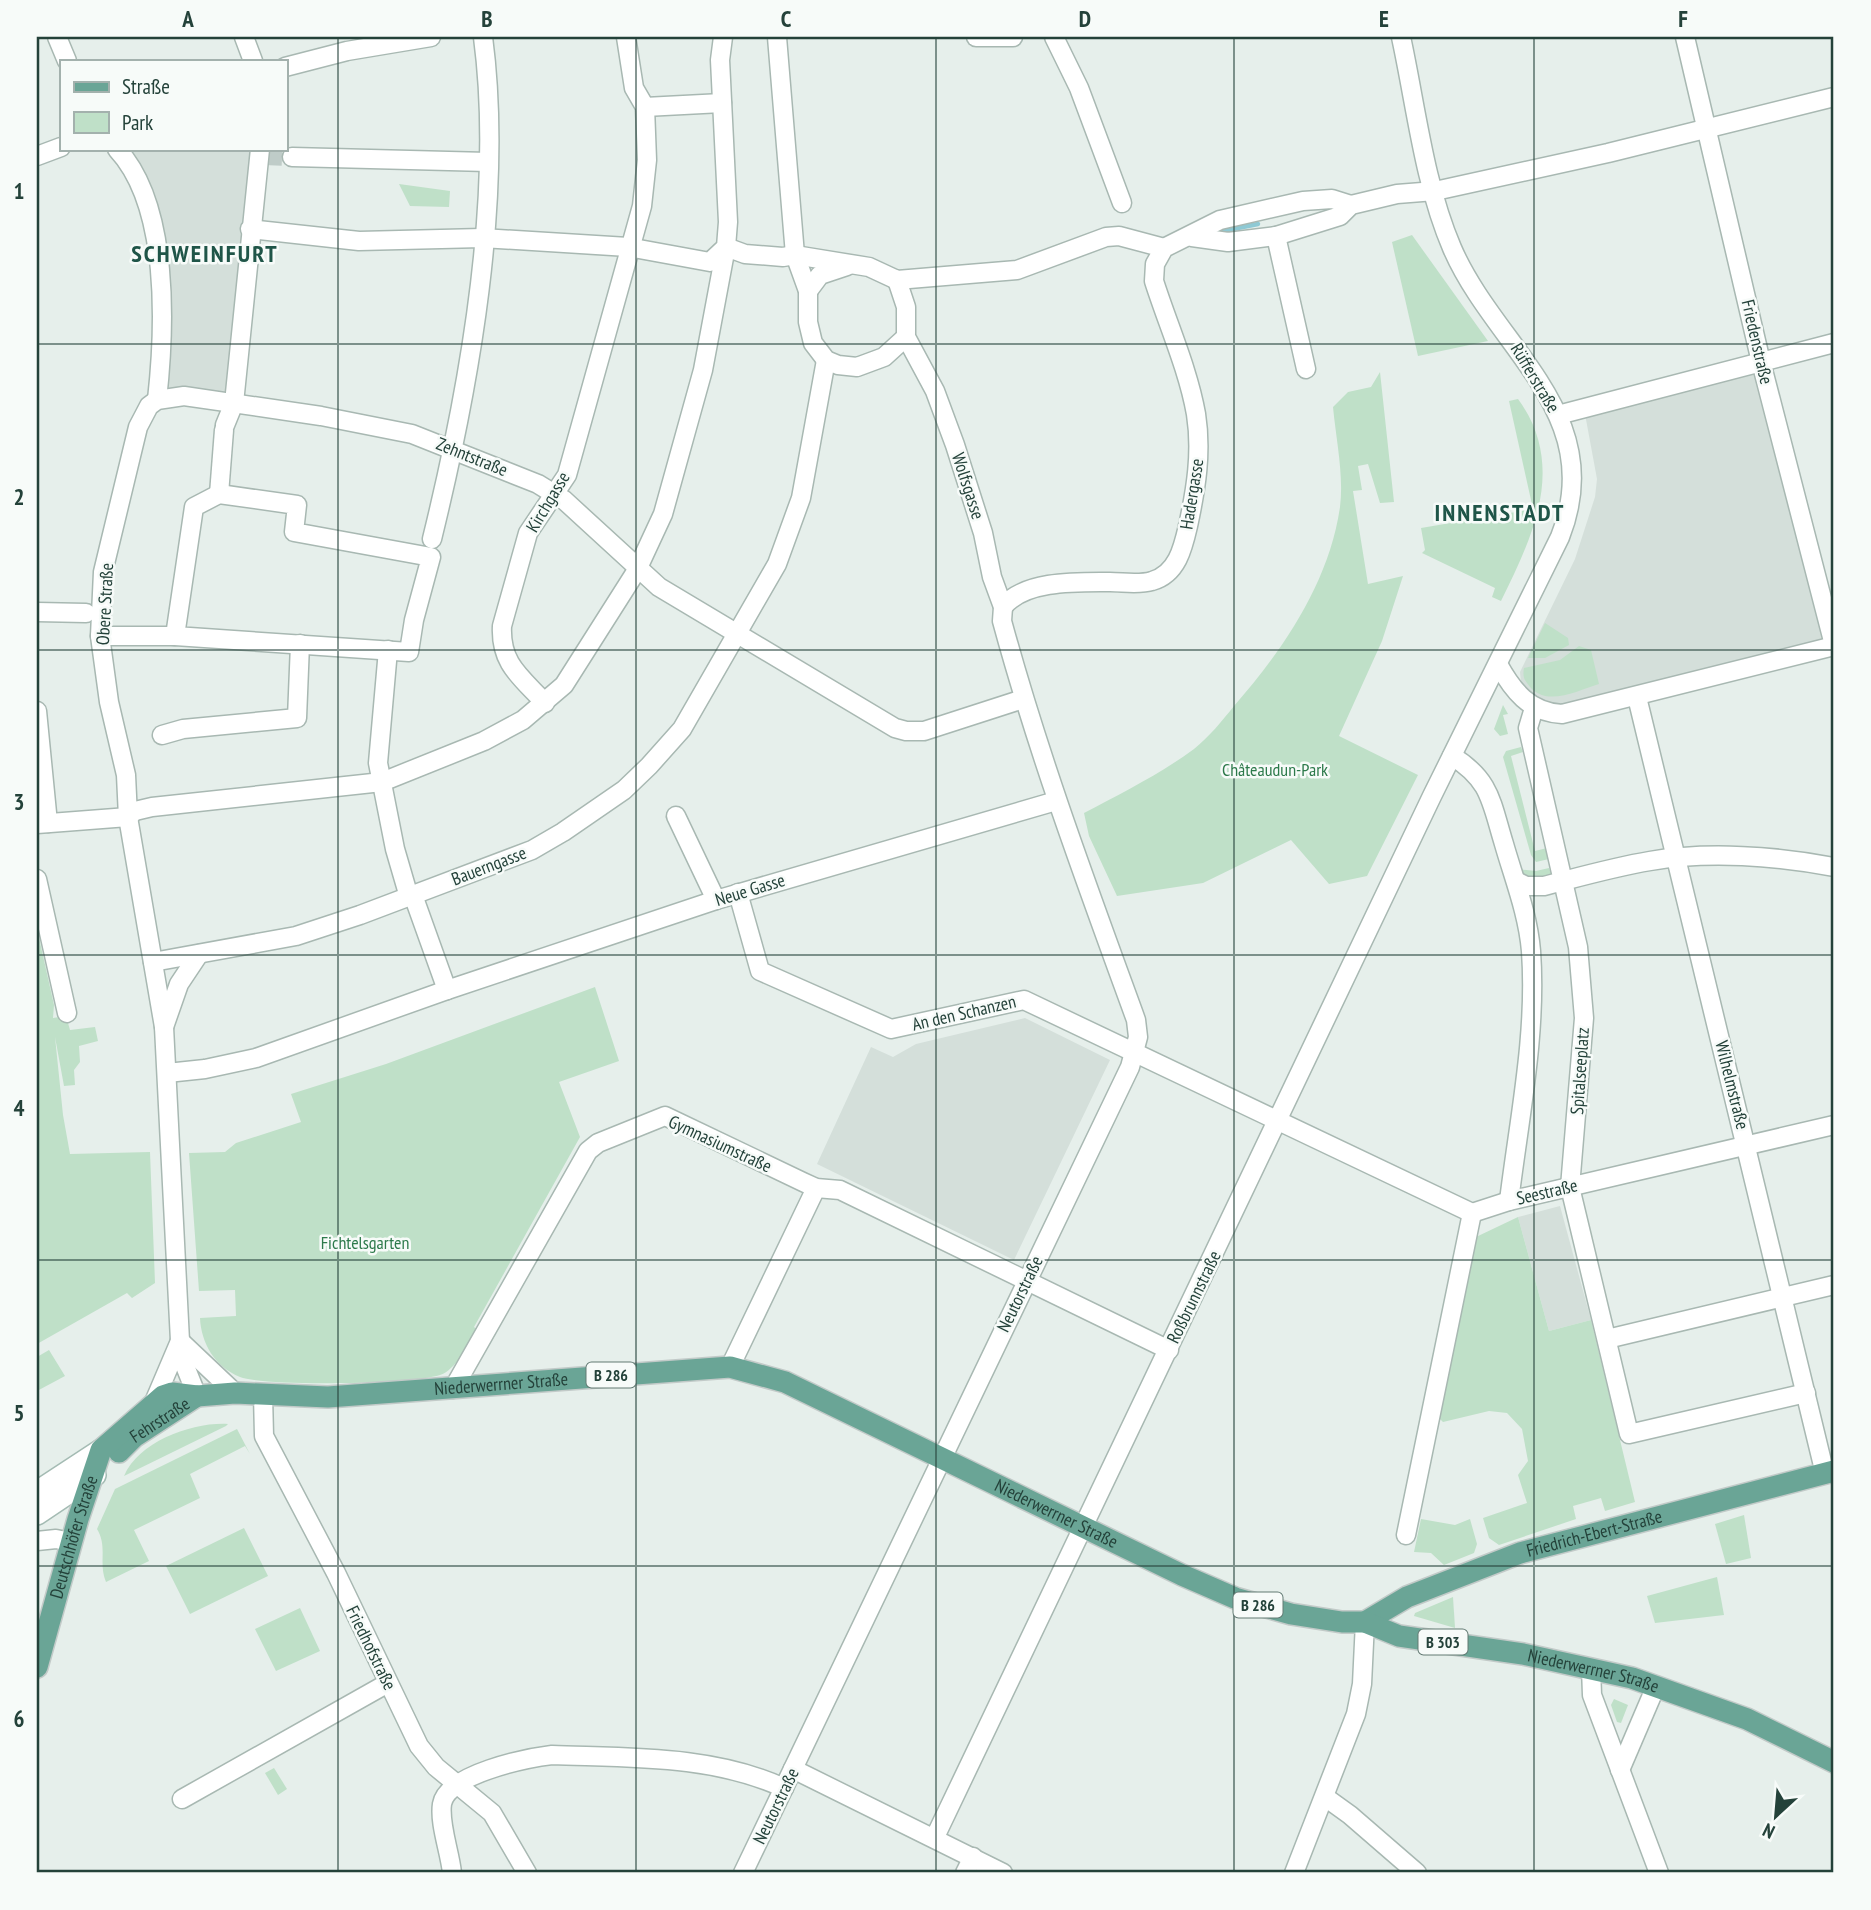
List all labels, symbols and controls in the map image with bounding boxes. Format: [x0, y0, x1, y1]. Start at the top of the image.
text: A [181, 4, 194, 33]
text: B [481, 4, 493, 33]
text: C [781, 4, 792, 33]
text: D [1079, 4, 1091, 33]
text: E [1379, 4, 1389, 33]
text: F [1678, 4, 1688, 33]
legend [60, 60, 287, 150]
text: Straße [122, 73, 170, 100]
text: Park [122, 109, 153, 136]
text: 1 [14, 176, 25, 205]
district label: SCHWEINFURT [131, 238, 279, 269]
street label: Friedenstraße [1737, 297, 1778, 386]
street label: Rüfferstraße [1506, 339, 1565, 417]
street label: Zehntstraße [433, 432, 511, 481]
street label: Wolfsgasse [947, 450, 990, 522]
street label: Hadergasse [1175, 457, 1208, 531]
street label: Kirchgasse [521, 467, 575, 536]
text: 2 [14, 482, 25, 511]
district label: INNENSTADT [1435, 497, 1565, 528]
street label: Obere Straße [91, 562, 118, 646]
park label: Châteaudun-Park [1222, 758, 1328, 781]
text: 3 [14, 787, 25, 816]
street label: Bauerngasse [448, 841, 530, 890]
street label: Neue Gasse [712, 868, 788, 911]
street label: An den Schanzen [910, 989, 1018, 1036]
street label: Spitalseeplatz [1565, 1027, 1594, 1115]
street label: Wilhelmstraße [1710, 1038, 1755, 1132]
text: 4 [14, 1093, 25, 1122]
street label: Gymnasiumstraße [665, 1110, 776, 1178]
street label: Seestraße [1514, 1173, 1580, 1210]
park label: Fichtelsgarten [321, 1231, 409, 1254]
street label: Roßbrunnstraße [1161, 1247, 1226, 1347]
street label: Neutorstraße [991, 1252, 1048, 1336]
road number: B 286 [586, 1362, 636, 1387]
street label: Niederwerrner Straße [433, 1367, 569, 1400]
street label: Fehrstraße [125, 1392, 194, 1448]
text: 5 [14, 1398, 25, 1427]
street label: Deutschhöfer Straße [44, 1472, 103, 1601]
street label: Niederwerrner Straße [991, 1474, 1122, 1553]
street label: Friedrich-Ebert-Straße [1524, 1504, 1664, 1562]
road number: B 286 [1234, 1592, 1282, 1618]
street label: Friedhofstraße [341, 1602, 402, 1694]
road number: B 303 [1418, 1630, 1468, 1654]
street label: Niederwerrner Straße [1526, 1643, 1662, 1698]
text: 6 [14, 1704, 25, 1733]
street label: Neutorstraße [747, 1764, 804, 1848]
north arrow [1742, 1780, 1812, 1850]
text: N [1759, 1818, 1778, 1844]

